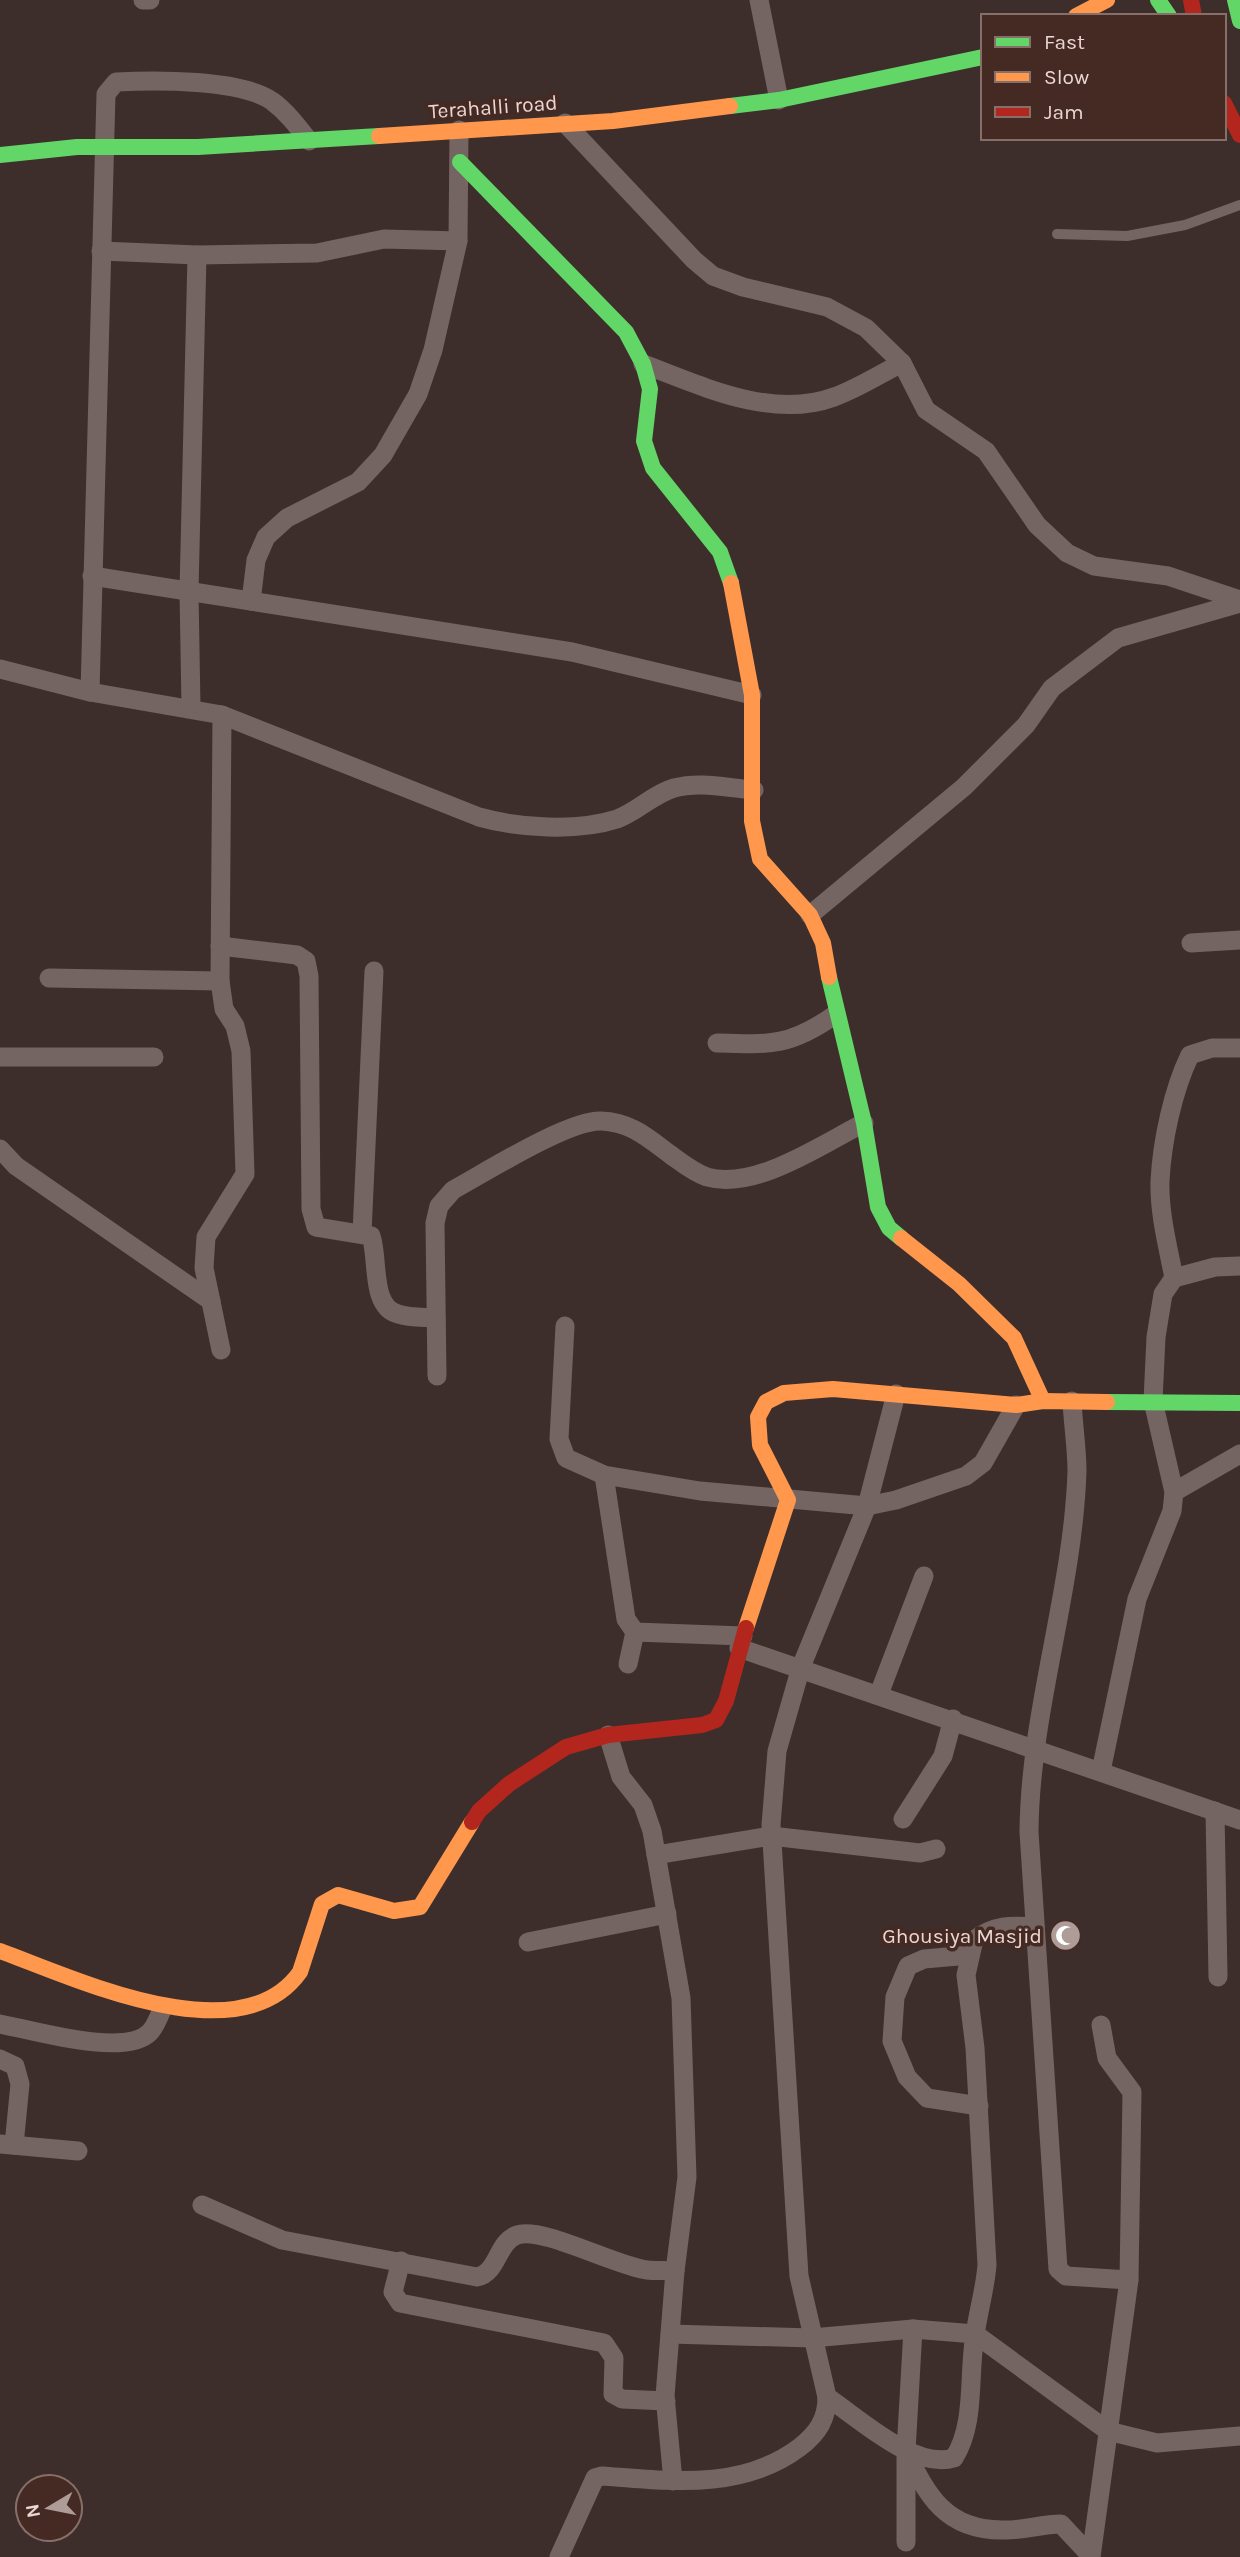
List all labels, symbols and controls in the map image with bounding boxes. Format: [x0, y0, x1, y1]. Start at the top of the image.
legend [981, 14, 1226, 140]
text: Fast [1044, 30, 1085, 54]
text: Slow [1044, 65, 1089, 89]
street label: Terahalli road [428, 91, 558, 123]
text: Jam [1044, 100, 1084, 124]
mosque icon: Ghousiya Masjid [1048, 1919, 1082, 1953]
place label: Ghousiya Masjid [882, 1924, 1042, 1948]
north arrow [14, 2473, 84, 2543]
text: N [21, 2502, 45, 2519]

